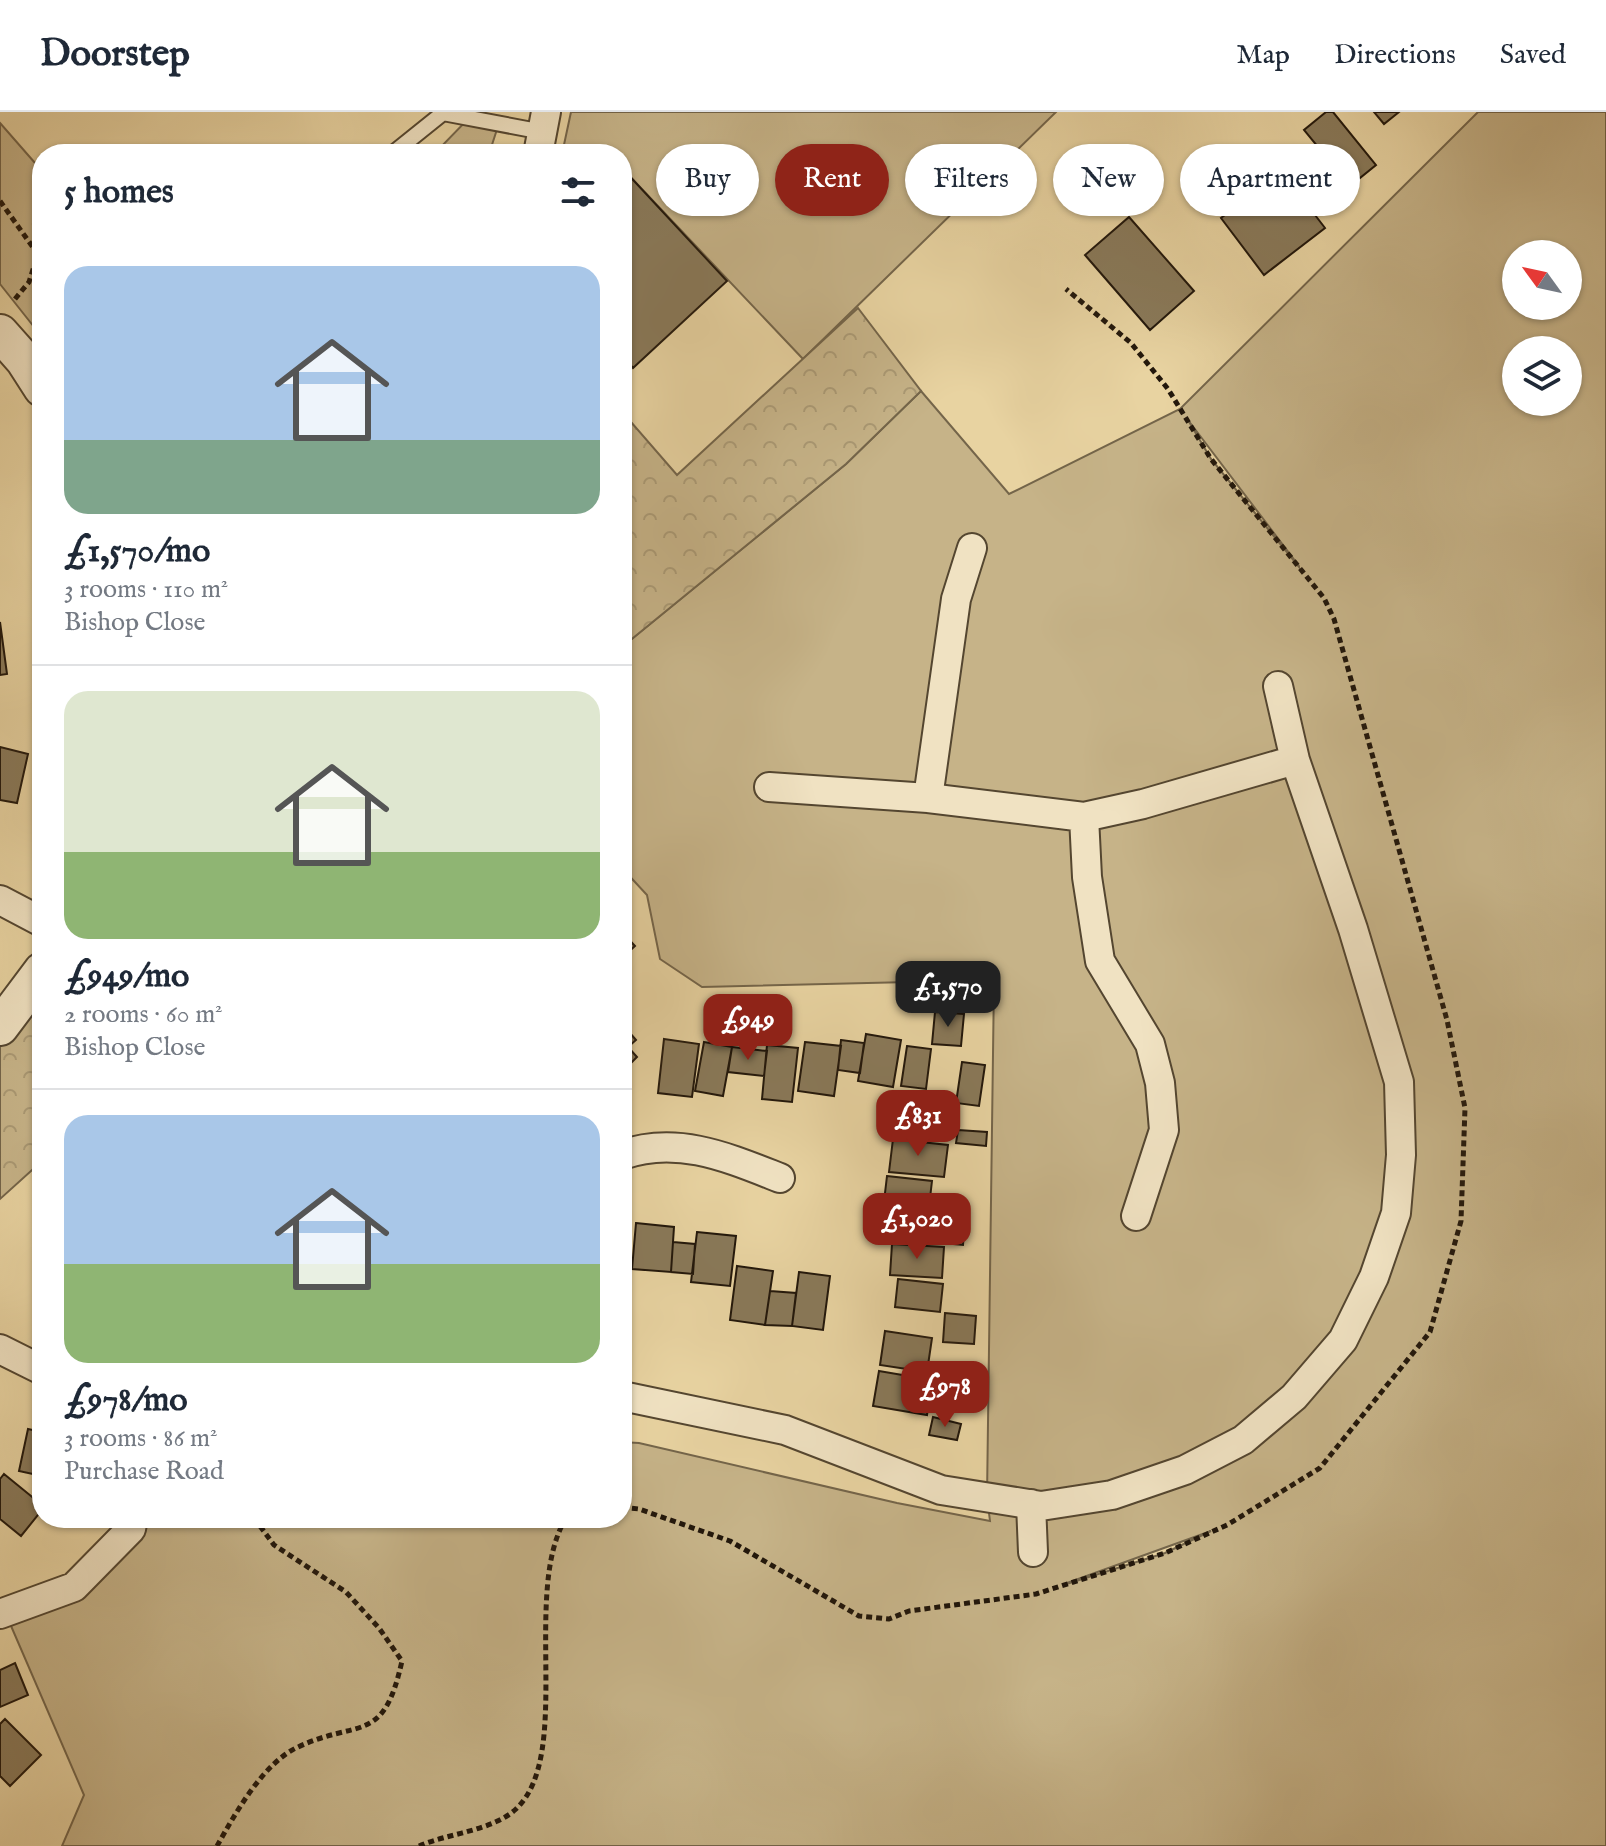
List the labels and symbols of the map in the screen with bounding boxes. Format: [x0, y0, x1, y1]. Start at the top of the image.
north arrow [1502, 240, 1582, 320]
pin: £1,570 [883, 961, 1013, 1029]
pin: £949 [701, 994, 795, 1062]
pin: £831 [871, 1090, 965, 1158]
pin: £1,020 [852, 1193, 982, 1261]
pin: £978 [898, 1361, 992, 1429]

